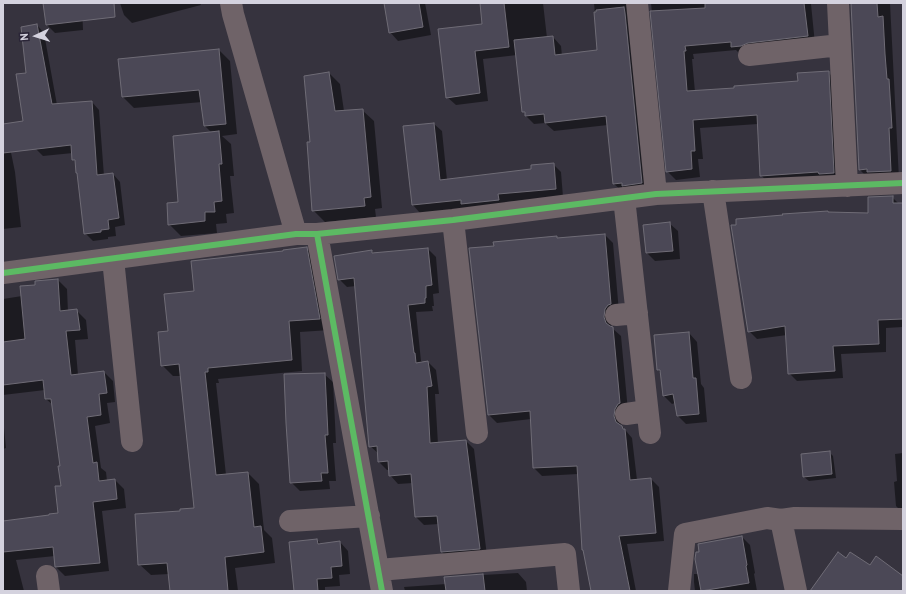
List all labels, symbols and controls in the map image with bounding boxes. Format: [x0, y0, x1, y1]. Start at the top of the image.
north arrow [16, 16, 56, 56]
text: N [17, 33, 31, 41]

